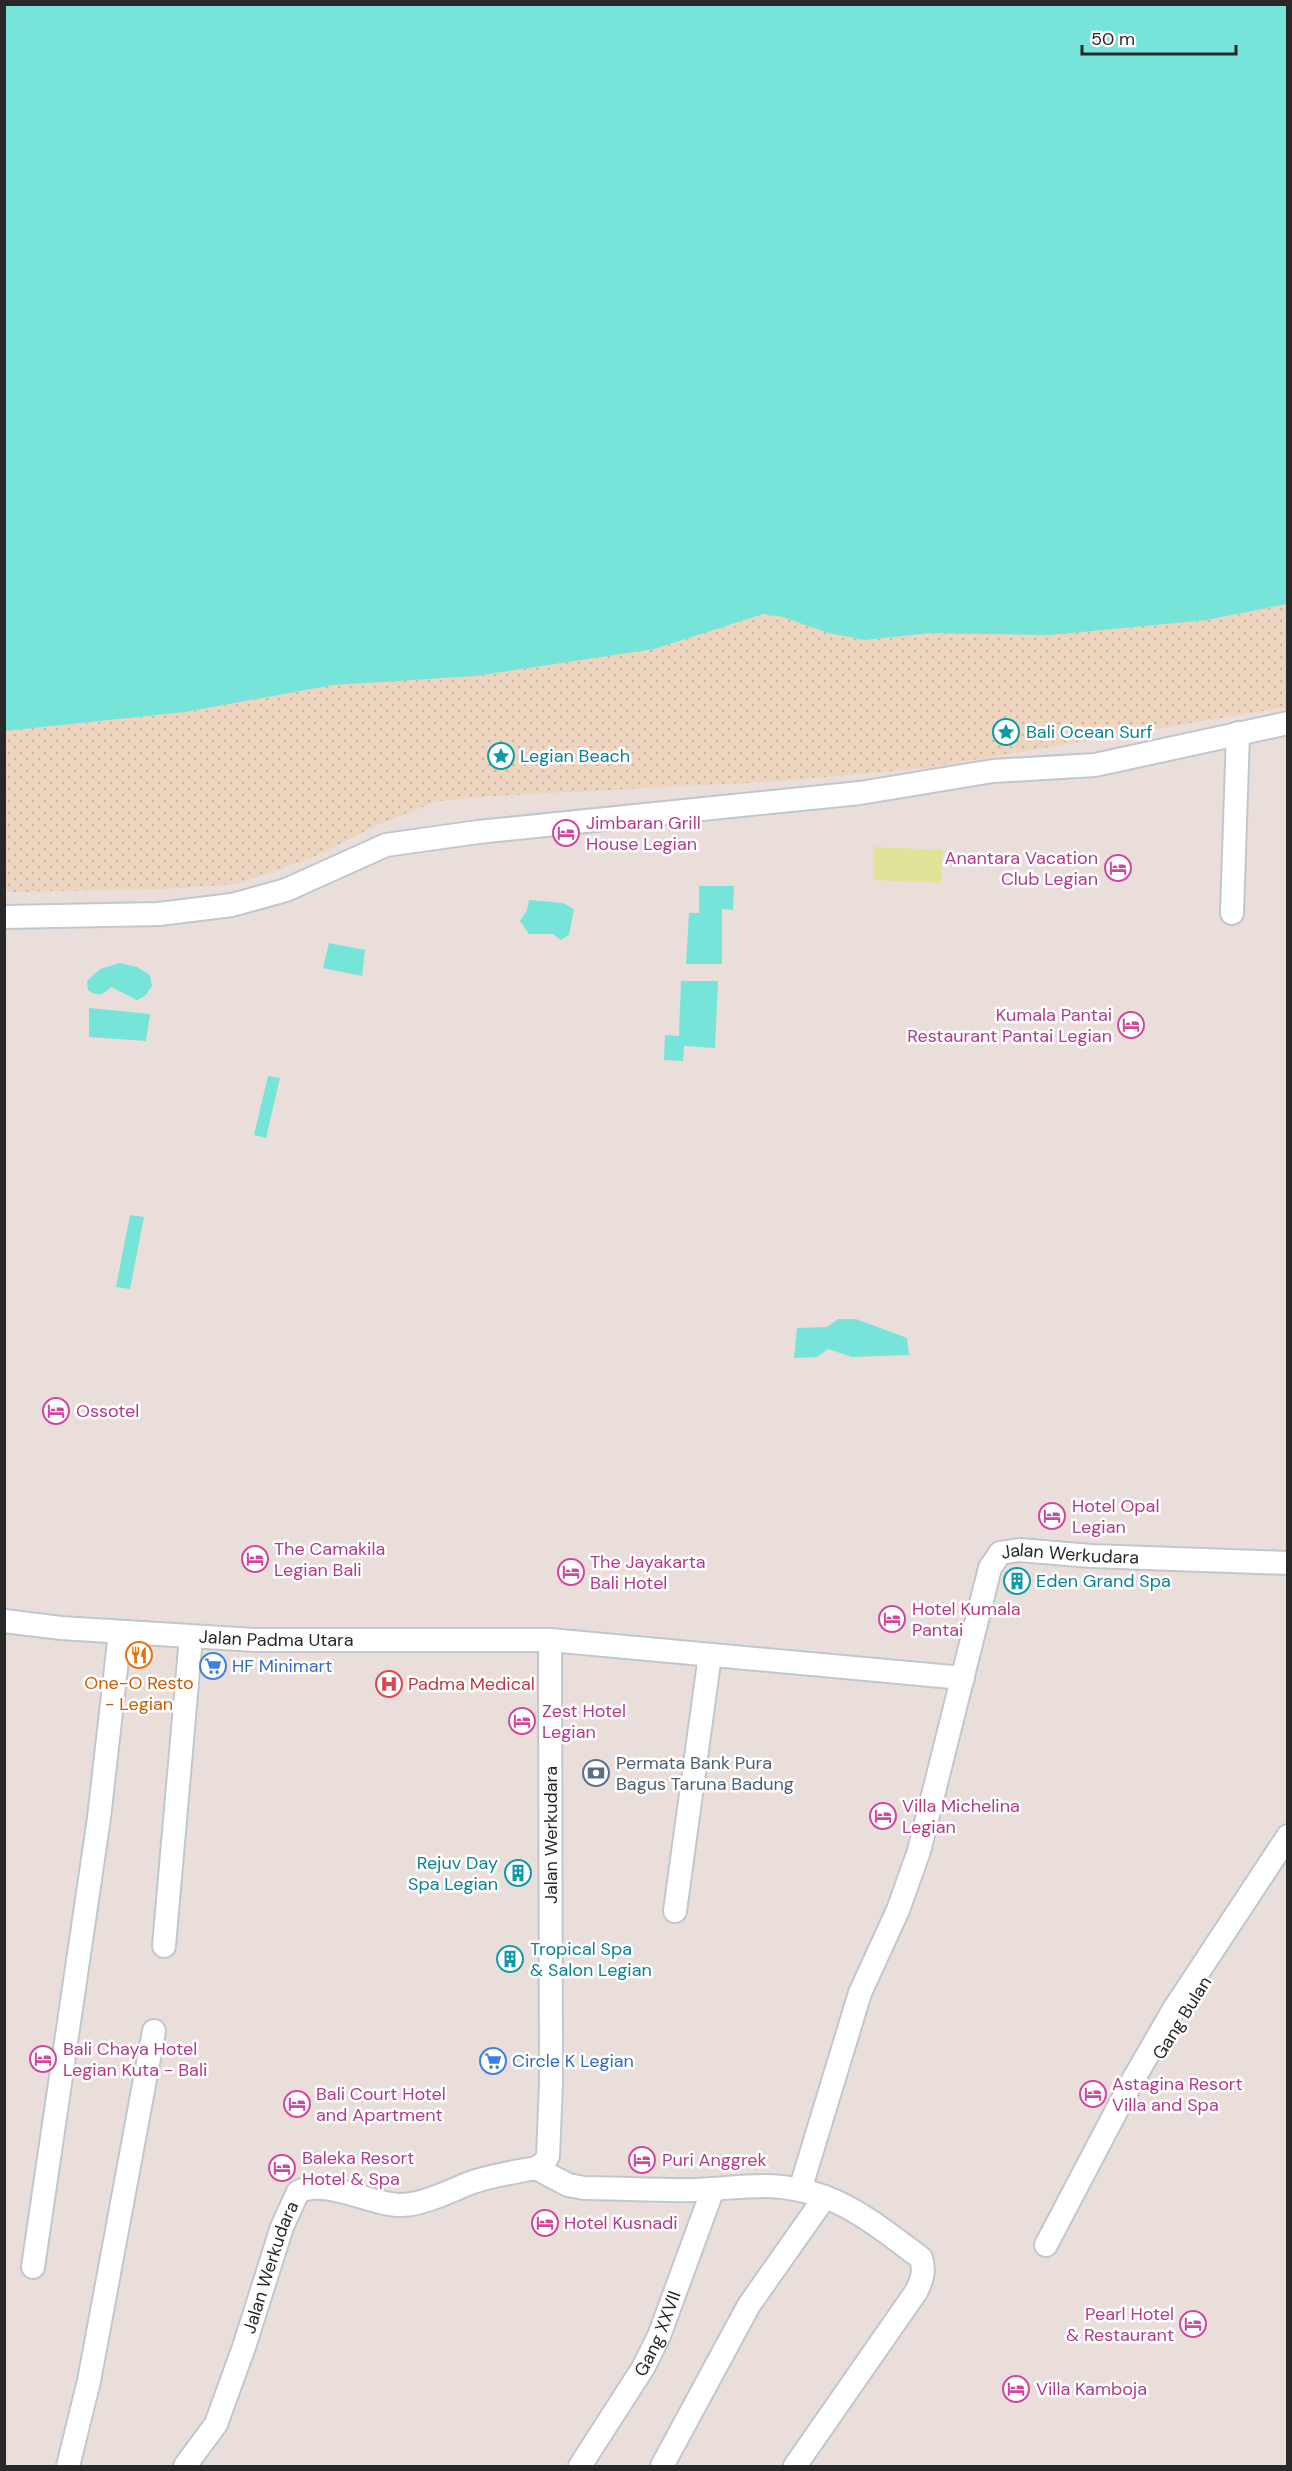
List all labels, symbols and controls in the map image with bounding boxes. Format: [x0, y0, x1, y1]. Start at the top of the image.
scale bar [1082, 18, 1236, 56]
text: 50 m [1091, 27, 1135, 51]
place icon: Bali Ocean Surf [991, 717, 1021, 747]
place label: Bali Ocean Surf [1026, 720, 1153, 744]
place icon: Legian Beach [486, 741, 516, 771]
place label: Legian Beach [520, 744, 630, 768]
place label: Jimbaran Grill House Legian [586, 811, 701, 856]
hotel icon: Jimbaran Grill House Legian [551, 818, 581, 848]
place label: Anantara Vacation Club Legian [944, 846, 1098, 891]
hotel icon: Anantara Vacation Club Legian [1103, 853, 1133, 883]
place label: Kumala Pantai Restaurant Pantai Legian [907, 1003, 1112, 1048]
hotel icon: Kumala Pantai Restaurant Pantai Legian [1116, 1010, 1146, 1040]
hotel icon: Ossotel [41, 1396, 71, 1426]
place label: Ossotel [76, 1399, 139, 1423]
place label: Hotel Opal Legian [1072, 1494, 1159, 1539]
hotel icon: Hotel Opal Legian [1037, 1501, 1067, 1531]
place label: The Camakila Legian Bali [274, 1537, 385, 1582]
street label: Jalan Werkudara [999, 1538, 1139, 1570]
hotel icon: The Camakila Legian Bali [240, 1544, 270, 1574]
place label: The Jayakarta Bali Hotel [590, 1550, 706, 1595]
hotel icon: The Jayakarta Bali Hotel [556, 1557, 586, 1587]
building icon: Eden Grand Spa [1002, 1566, 1032, 1596]
place label: Eden Grand Spa [1036, 1569, 1171, 1593]
place label: Hotel Kumala Pantai [912, 1597, 1021, 1642]
hotel icon: Hotel Kumala Pantai [877, 1604, 907, 1634]
street label: Jalan Padma Utara [198, 1625, 354, 1652]
restaurant icon: One-O Resto - Legian [124, 1640, 154, 1670]
supermarket icon: HF Minimart [198, 1651, 228, 1681]
place label: HF Minimart [232, 1654, 332, 1678]
hospital icon: Padma Medical [374, 1669, 404, 1699]
place label: One-O Resto - Legian [84, 1671, 194, 1716]
place label: Padma Medical [408, 1672, 535, 1696]
place label: Zest Hotel Legian [542, 1699, 626, 1744]
hotel icon: Zest Hotel Legian [507, 1706, 537, 1736]
place label: Permata Bank Pura Bagus Taruna Badung [616, 1751, 794, 1796]
bank icon: Permata Bank Pura Bagus Taruna Badung [581, 1758, 611, 1788]
street label: Jalan Werkudara [539, 1766, 563, 1904]
place label: Villa Michelina Legian [902, 1794, 1020, 1839]
hotel icon: Villa Michelina Legian [868, 1801, 898, 1831]
place label: Rejuv Day Spa Legian [408, 1851, 498, 1896]
building icon: Rejuv Day Spa Legian [503, 1858, 533, 1888]
place label: Tropical Spa & Salon Legian [530, 1937, 652, 1982]
building icon: Tropical Spa & Salon Legian [495, 1944, 525, 1974]
street label: Gang Bulan [1147, 1972, 1217, 2064]
place label: Bali Chaya Hotel Legian Kuta - Bali [63, 2037, 207, 2082]
hotel icon: Bali Chaya Hotel Legian Kuta - Bali [28, 2044, 58, 2074]
supermarket icon: Circle K Legian [478, 2046, 508, 2076]
place label: Circle K Legian [512, 2049, 634, 2073]
place label: Astagina Resort Villa and Spa [1112, 2072, 1243, 2117]
hotel icon: Astagina Resort Villa and Spa [1078, 2079, 1108, 2109]
place label: Bali Court Hotel and Apartment [316, 2082, 446, 2127]
hotel icon: Bali Court Hotel and Apartment [282, 2089, 312, 2119]
hotel icon: Puri Anggrek [627, 2145, 657, 2175]
place label: Baleka Resort Hotel & Spa [302, 2146, 414, 2191]
place label: Puri Anggrek [662, 2148, 767, 2172]
hotel icon: Baleka Resort Hotel & Spa [267, 2153, 297, 2183]
street label: Jalan Werkudara [237, 2197, 304, 2337]
hotel icon: Hotel Kusnadi [530, 2208, 560, 2238]
place label: Hotel Kusnadi [564, 2211, 678, 2235]
street label: Gang XXVII [629, 2288, 687, 2381]
place label: Pearl Hotel & Restaurant [1066, 2302, 1174, 2347]
hotel icon: Pearl Hotel & Restaurant [1178, 2309, 1208, 2339]
hotel icon: Villa Kamboja [1001, 2374, 1031, 2404]
place label: Villa Kamboja [1036, 2377, 1147, 2401]

